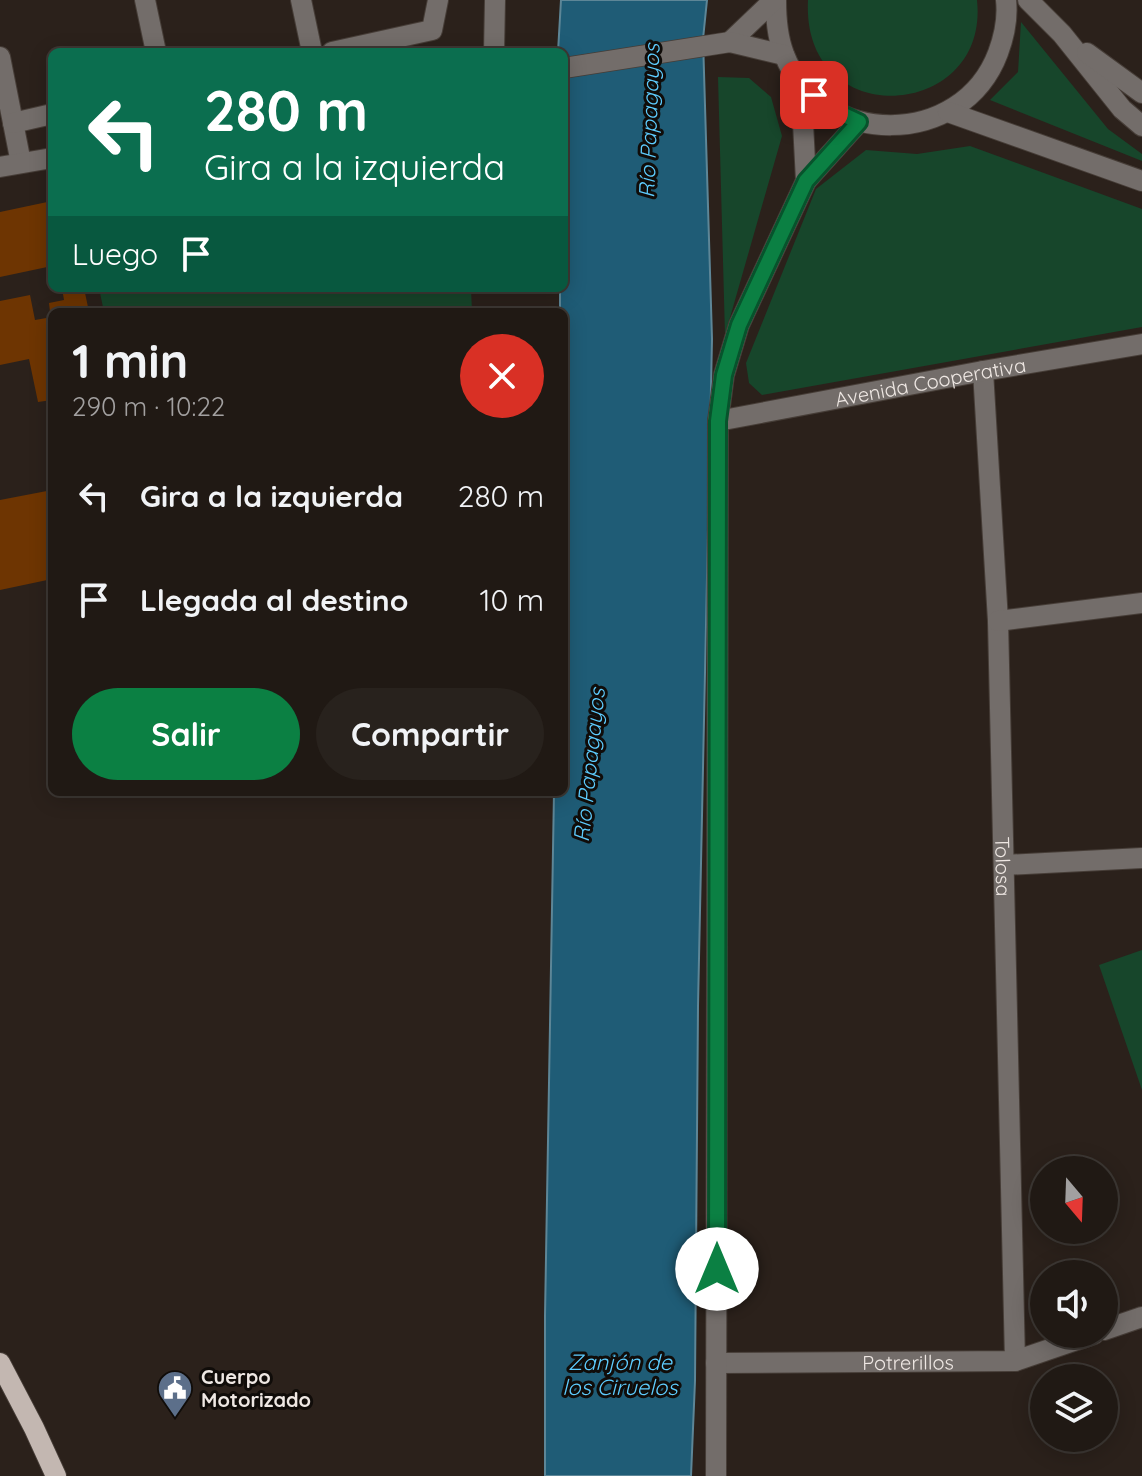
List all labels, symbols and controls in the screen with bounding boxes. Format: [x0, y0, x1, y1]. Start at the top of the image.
water label: Río Papagayos [632, 42, 666, 199]
pin [780, 61, 848, 129]
icon: arrive [792, 73, 836, 117]
text: 280 m [204, 75, 368, 145]
icon: left [72, 80, 176, 184]
text: Gira a la izquierda [204, 144, 505, 189]
icon: arrive [174, 232, 218, 276]
text: Luego [72, 235, 158, 273]
text: 1 min [72, 330, 188, 390]
button: close [460, 334, 544, 418]
street label: Avenida Cooperativa [833, 351, 1028, 411]
text: 290 m · 10:22 [72, 390, 225, 423]
icon: left [72, 474, 116, 518]
text: Gira a la izquierda [140, 477, 403, 515]
text: 280 m [458, 477, 544, 515]
icon: arrive [72, 578, 116, 622]
text: Llegada al destino [140, 581, 408, 619]
text: 10 m [480, 581, 544, 619]
water label: Río Papagayos [567, 685, 611, 843]
button: Salir [72, 688, 300, 780]
button: Compartir [316, 688, 544, 780]
street label: Tolosa [990, 836, 1017, 897]
north arrow [1030, 1156, 1118, 1244]
map controls [1030, 1156, 1118, 1452]
position arrow [675, 1227, 759, 1311]
button: sound [1030, 1260, 1118, 1348]
water label: Zanjón de los Ciruelos [562, 1348, 679, 1401]
street label: Potrerillos [862, 1349, 954, 1375]
place label: Cuerpo Motorizado [201, 1364, 311, 1412]
button: layers [1030, 1364, 1118, 1452]
public building icon: Cuerpo Motorizado [156, 1369, 194, 1419]

